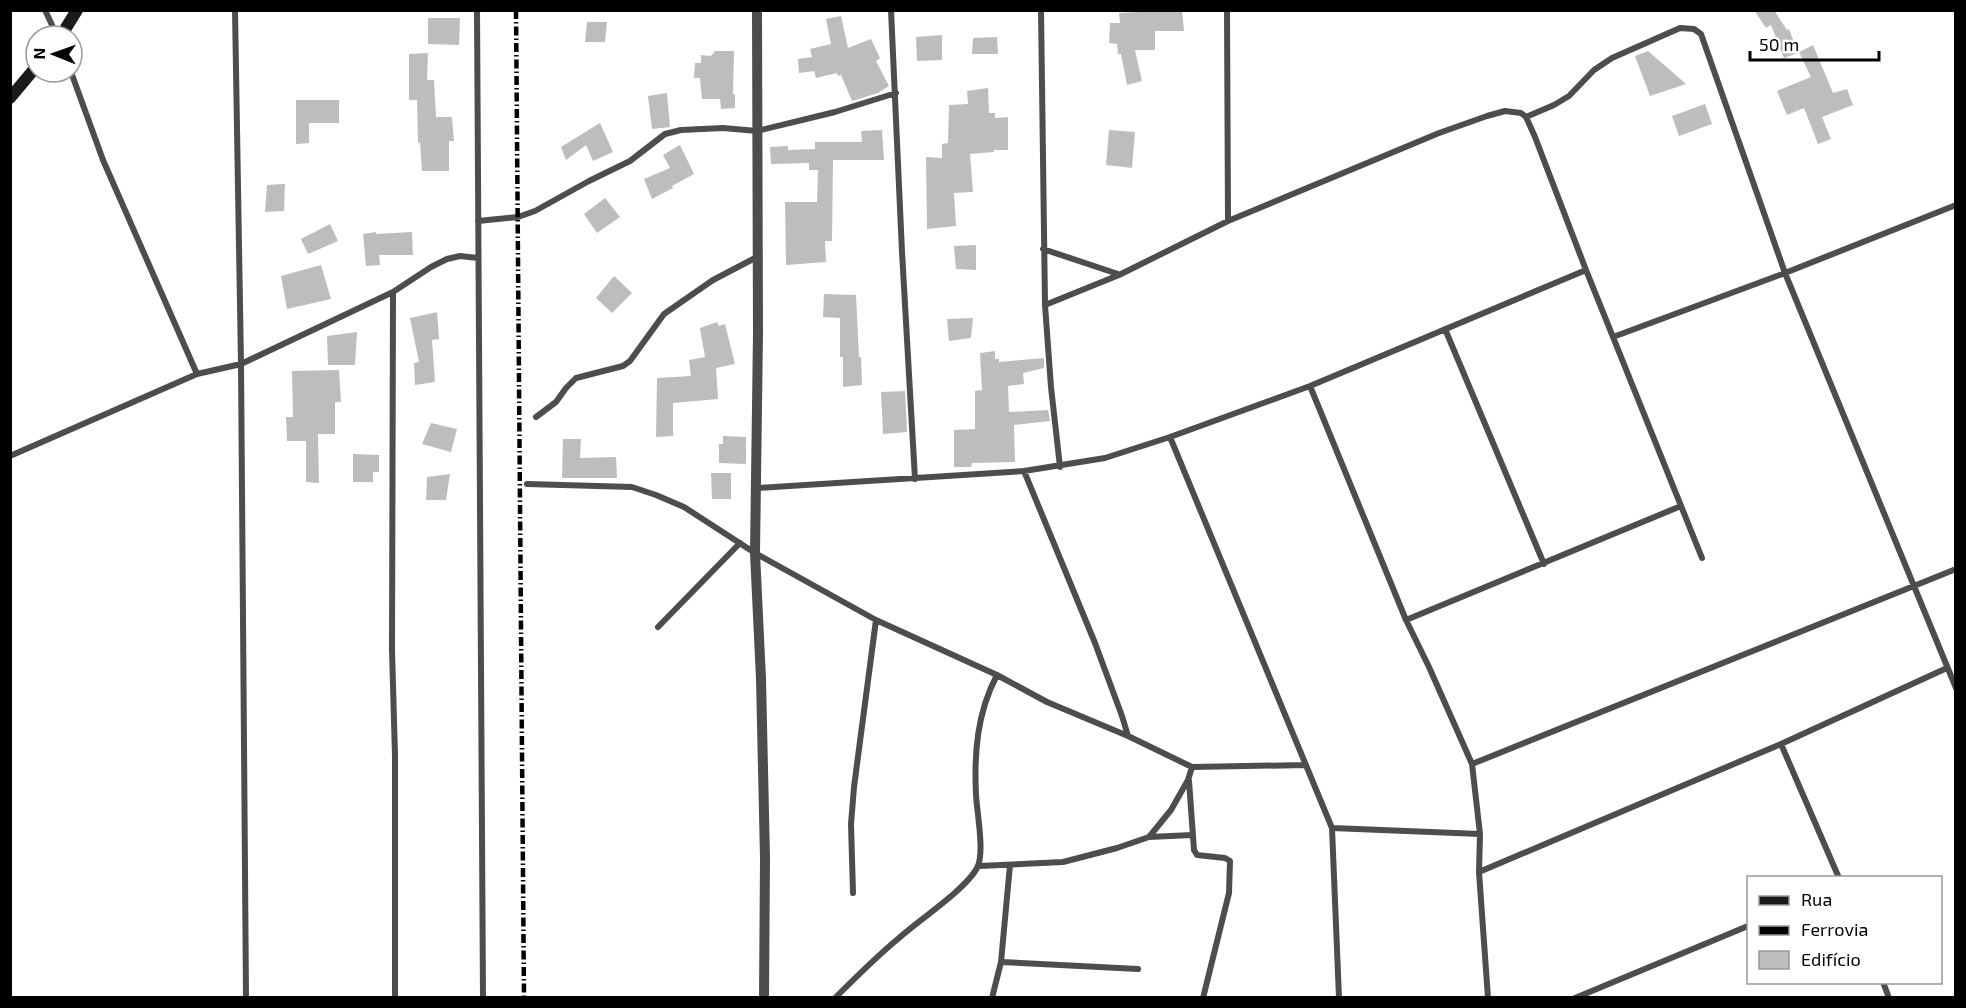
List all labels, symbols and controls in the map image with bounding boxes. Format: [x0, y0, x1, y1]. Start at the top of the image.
north arrow [24, 24, 84, 84]
scale bar [1750, 24, 1879, 62]
text: 50 m [1759, 33, 1799, 55]
text: N [29, 48, 48, 60]
legend [1747, 876, 1942, 984]
text: Rua [1801, 888, 1832, 910]
text: Ferrovia [1801, 918, 1868, 940]
text: Edifício [1801, 948, 1861, 970]

